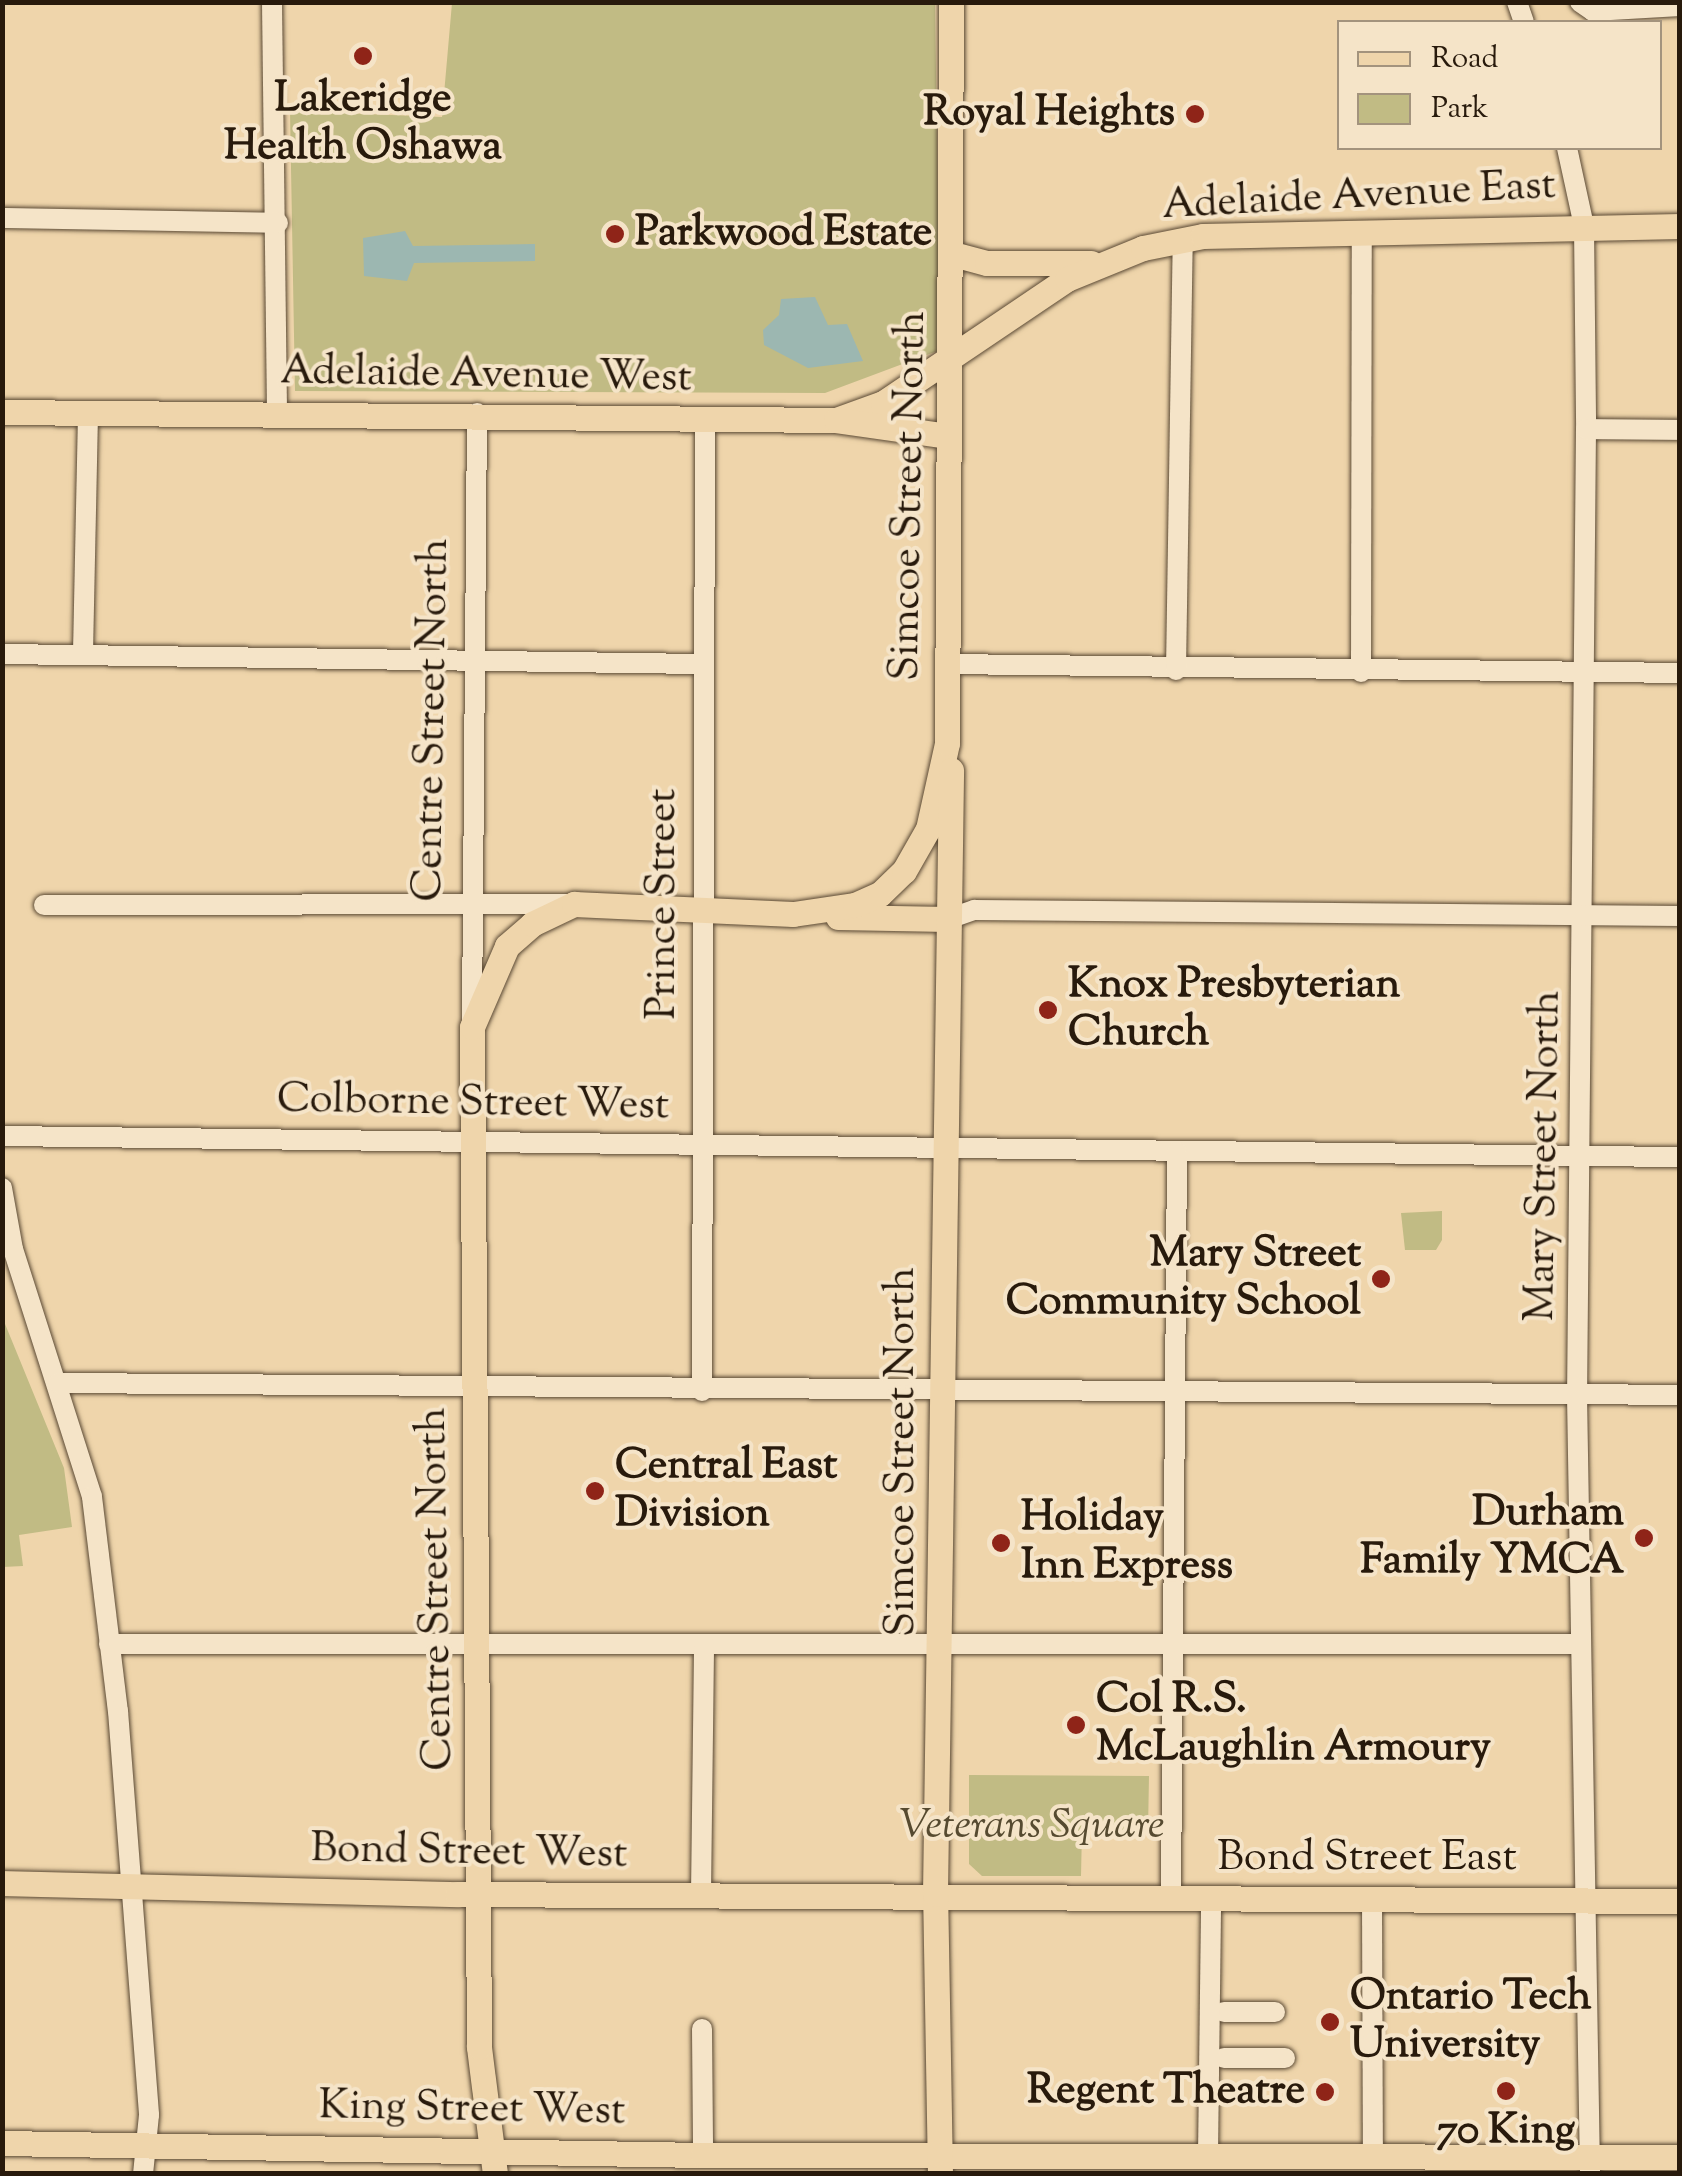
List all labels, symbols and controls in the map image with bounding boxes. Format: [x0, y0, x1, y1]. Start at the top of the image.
legend [1337, 20, 1662, 150]
text: Road [1431, 38, 1498, 81]
marker: Lakeridge Health Oshawa [350, 43, 376, 69]
place label: Lakeridge Health Oshawa [224, 75, 502, 174]
text: Park [1431, 88, 1488, 131]
place label: Royal Heights [923, 89, 1175, 139]
marker: Royal Heights [1184, 103, 1206, 125]
street label: Adelaide Avenue East [1161, 162, 1557, 232]
place label: Parkwood Estate [635, 209, 932, 259]
marker: Parkwood Estate [604, 223, 626, 245]
street label: Simcoe Street North [882, 311, 938, 681]
street label: Adelaide Avenue West [280, 347, 692, 405]
street label: Centre Street North [405, 538, 461, 902]
street label: Prince Street [639, 788, 689, 1020]
place label: Knox Presbyterian Church [1068, 961, 1400, 1060]
street label: Mary Street North [1517, 990, 1573, 1322]
marker: Knox Presbyterian Church [1037, 999, 1059, 1021]
street label: Colborne Street West [276, 1075, 670, 1133]
place label: Mary Street Community School [1006, 1230, 1361, 1328]
street label: Simcoe Street North [878, 1267, 928, 1637]
marker: Mary Street Community School [1370, 1268, 1392, 1290]
street label: Centre Street North [409, 1407, 465, 1771]
place label: Central East Division [615, 1442, 837, 1540]
marker: Central East Division [584, 1480, 606, 1502]
place label: Durham Family YMCA [1360, 1489, 1624, 1588]
place label: Holiday Inn Express [1021, 1494, 1233, 1592]
marker: Durham Family YMCA [1633, 1527, 1655, 1549]
marker: Holiday Inn Express [990, 1532, 1012, 1554]
place label: Col R.S. McLaughlin Armoury [1096, 1676, 1491, 1774]
marker: Col R.S. McLaughlin Armoury [1065, 1714, 1087, 1736]
park label: Veterans Square [899, 1802, 1165, 1852]
street label: Bond Street West [310, 1825, 628, 1881]
street label: Bond Street East [1217, 1834, 1517, 1884]
place label: Ontario Tech University [1350, 1973, 1592, 2072]
marker: Ontario Tech University [1319, 2011, 1341, 2033]
place label: Regent Theatre [1027, 2067, 1305, 2117]
marker: 70 King [1495, 2080, 1517, 2102]
marker: Regent Theatre [1314, 2081, 1336, 2103]
street label: King Street West [318, 2082, 626, 2138]
place label: 70 King [1437, 2107, 1575, 2157]

